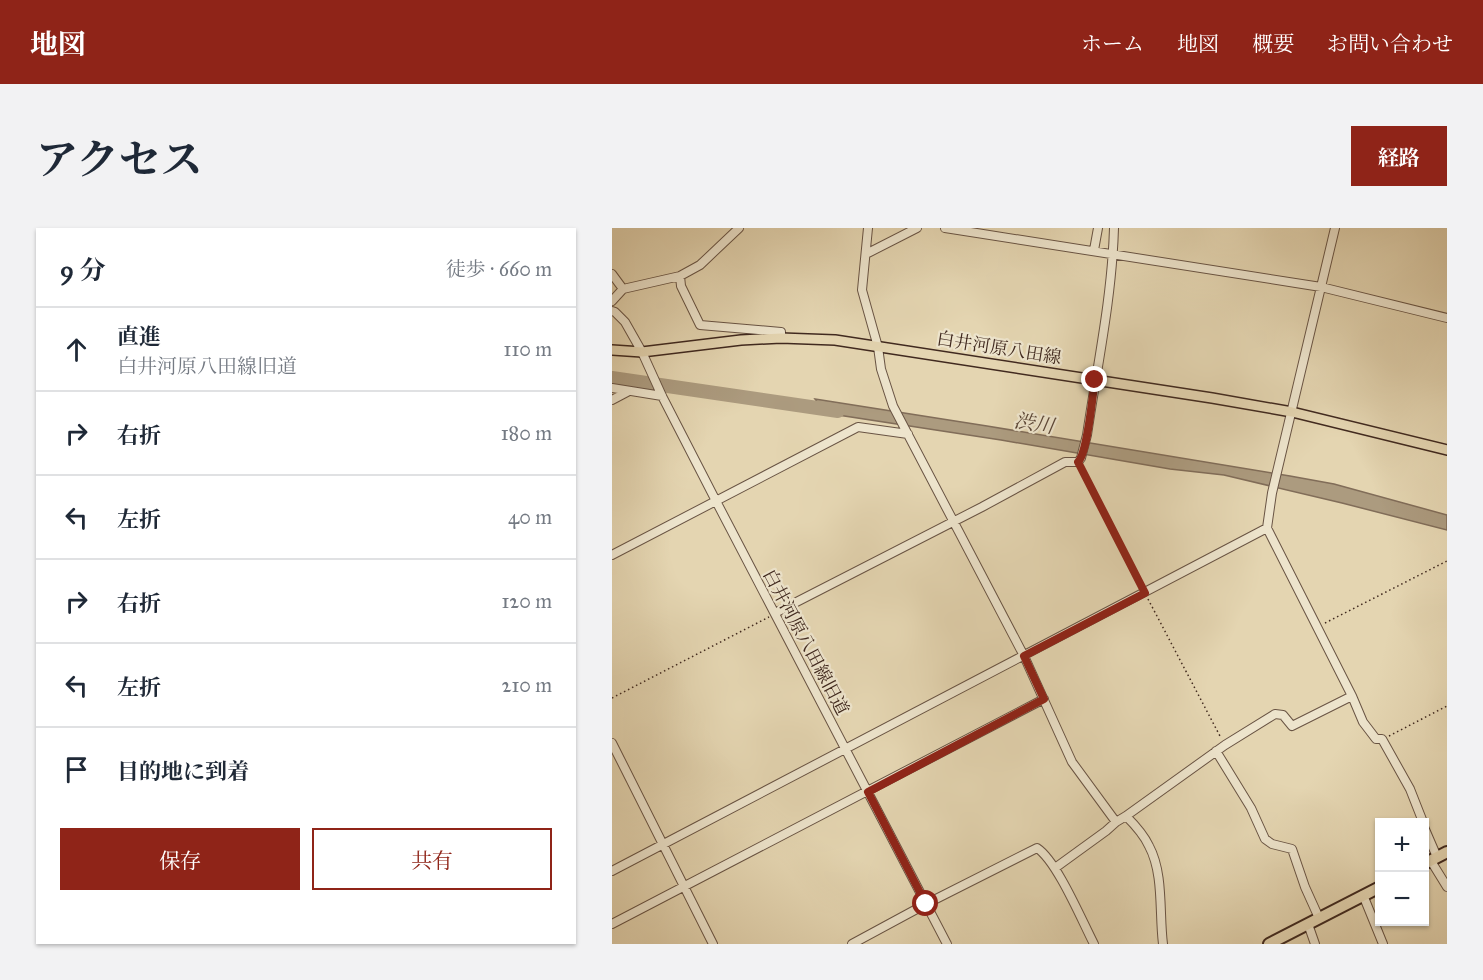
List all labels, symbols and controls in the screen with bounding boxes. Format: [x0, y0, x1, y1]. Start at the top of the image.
text: 地図 [30, 27, 86, 62]
text: ホーム [1081, 31, 1144, 57]
text: 地図 [1177, 31, 1219, 57]
text: 概要 [1252, 31, 1294, 57]
text: お問い合わせ [1327, 31, 1453, 57]
button: 経路 [1351, 126, 1447, 186]
text: アクセス [36, 134, 203, 186]
text: 9 分 [60, 254, 106, 286]
text: 徒歩 · 660 m [446, 257, 552, 281]
text: 直進 [117, 323, 161, 350]
street label: 白井河原八田線 [935, 327, 1063, 369]
icon: ahead [60, 333, 93, 366]
text: 110 m [504, 337, 552, 361]
text: 白井河原八田線旧道 [117, 354, 297, 378]
route end [1081, 366, 1107, 392]
water label: 渋川 [1012, 408, 1058, 438]
icon: right [60, 417, 93, 450]
text: 180 m [501, 421, 552, 445]
text: 右折 [117, 422, 161, 449]
icon: left [60, 501, 93, 534]
text: 40 m [508, 505, 552, 529]
text: 左折 [117, 506, 161, 533]
street label: 白井河原八田線旧道 [758, 565, 854, 719]
icon: right [60, 585, 93, 618]
text: 120 m [501, 589, 552, 613]
text: 右折 [117, 590, 161, 617]
icon: left [60, 669, 93, 702]
text: 210 m [502, 673, 552, 697]
text: 左折 [117, 674, 161, 701]
icon: arrive [60, 753, 93, 786]
text: 目的地に到着 [117, 758, 249, 785]
map controls [1375, 818, 1429, 926]
button: + [1375, 818, 1429, 872]
button: 保存 [60, 828, 300, 890]
button: 共有 [312, 828, 552, 890]
button: − [1375, 872, 1429, 926]
route start [912, 890, 938, 916]

